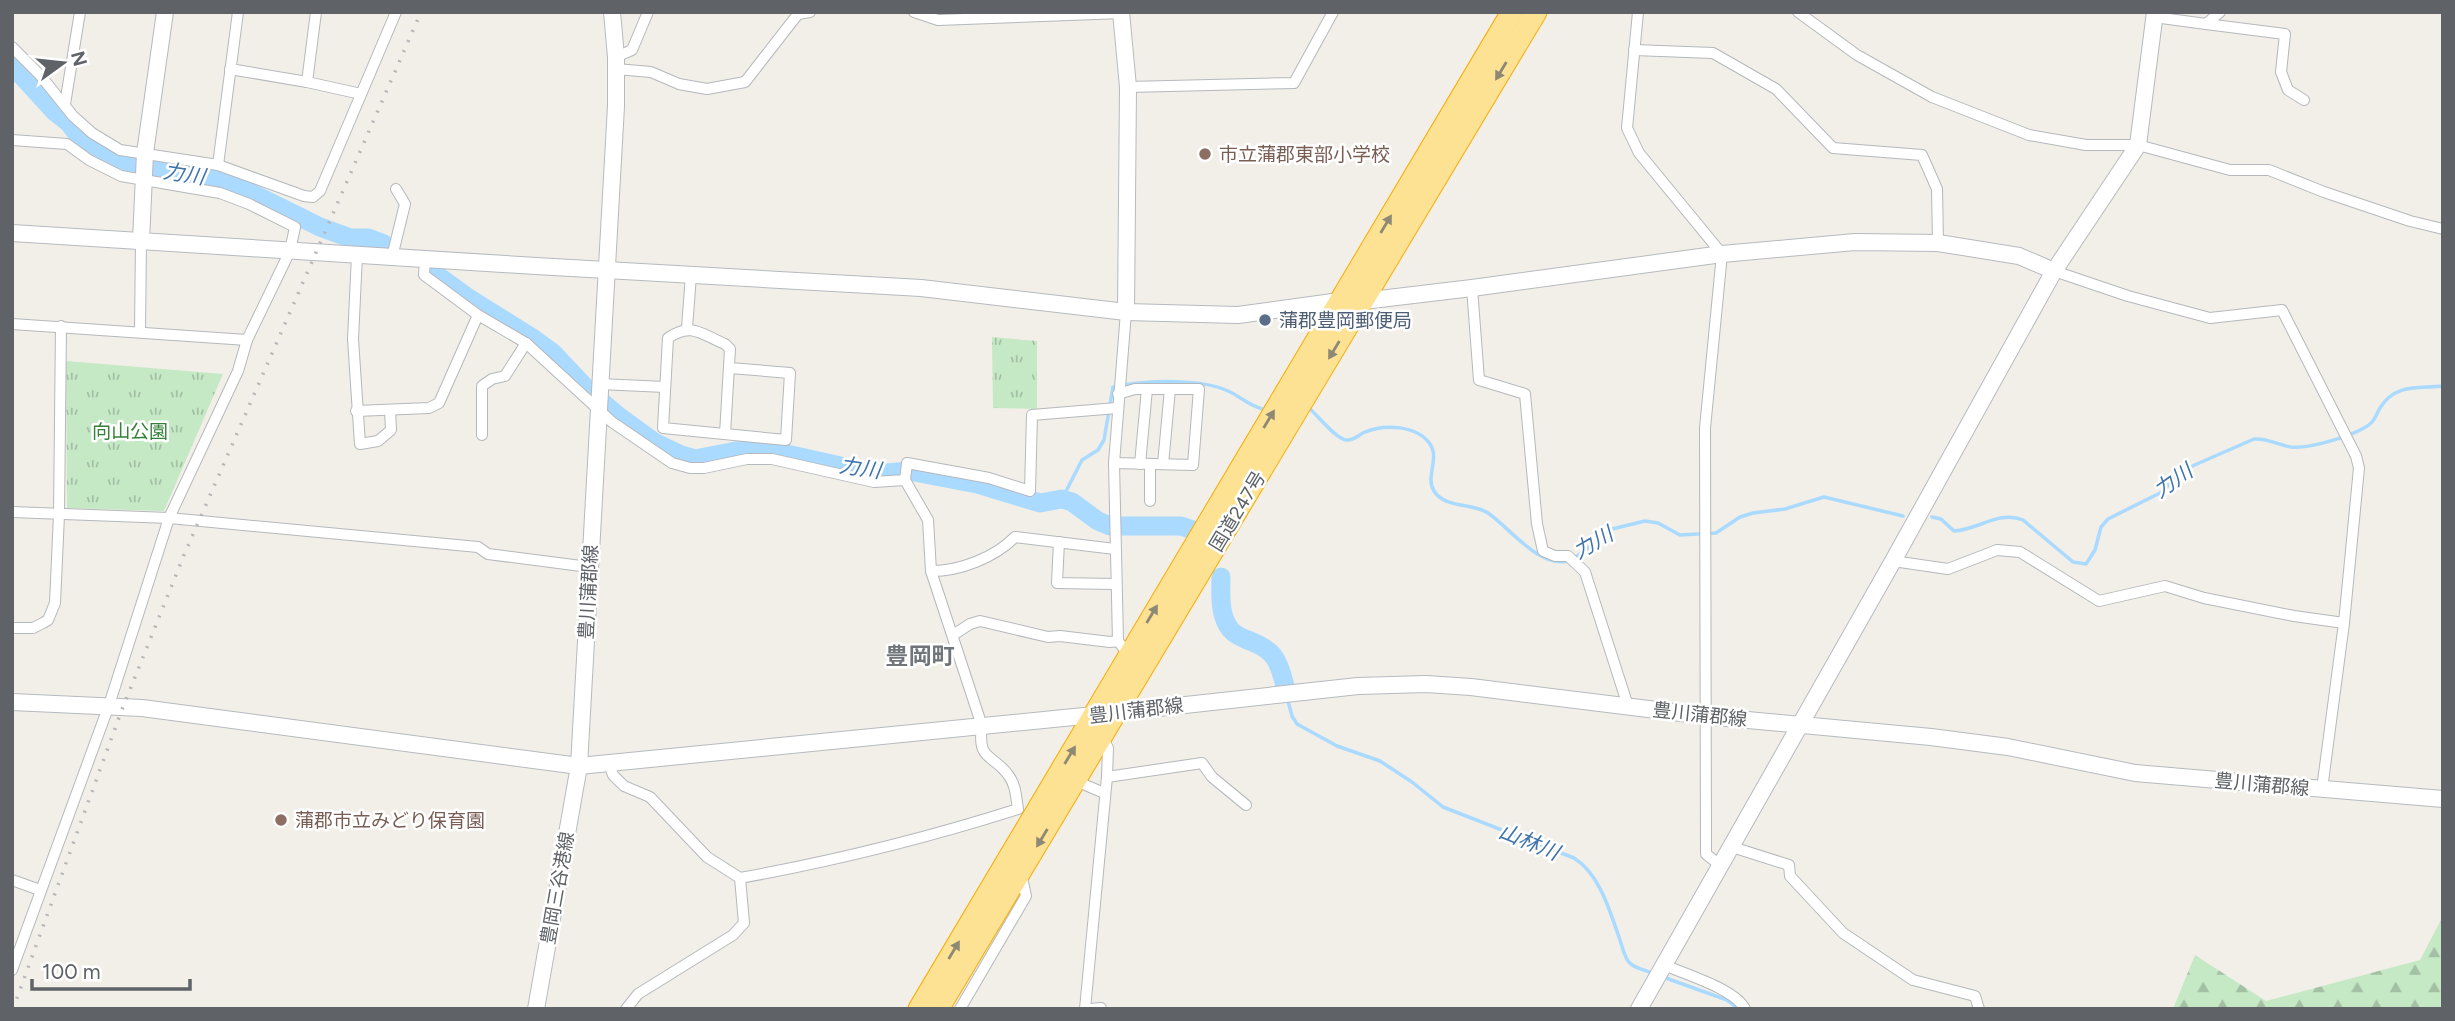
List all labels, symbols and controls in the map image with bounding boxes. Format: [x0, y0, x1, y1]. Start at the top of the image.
north arrow [28, 28, 98, 98]
text: N [66, 49, 92, 69]
one-way arrow [1495, 61, 1507, 80]
place label: 市立蒲郡東部小学校 [1219, 143, 1390, 166]
marker: 市立蒲郡東部小学校 [1197, 146, 1213, 162]
water label: 力川 [161, 158, 209, 189]
one-way arrow [1380, 214, 1393, 233]
place label: 蒲郡豊岡郵便局 [1279, 309, 1412, 332]
marker: 蒲郡豊岡郵便局 [1257, 312, 1273, 328]
one-way arrow [1327, 341, 1340, 360]
one-way arrow [1263, 409, 1276, 428]
park label: 向山公園 [92, 420, 168, 443]
water label: 力川 [838, 452, 885, 483]
water label: 力川 [2148, 457, 2199, 503]
street label: 国道247号 [1204, 467, 1270, 556]
water label: 力川 [1568, 520, 1619, 564]
street label: 豊川蒲郡線 [575, 544, 602, 640]
one-way arrow [1146, 604, 1159, 623]
district label: 豊岡町 [886, 642, 955, 670]
street label: 豊川蒲郡線 [1088, 693, 1185, 728]
street label: 豊川蒲郡線 [1651, 698, 1748, 731]
one-way arrow [1064, 745, 1077, 764]
street label: 豊川蒲郡線 [2214, 769, 2310, 800]
place label: 蒲郡市立みどり保育園 [295, 809, 485, 832]
marker: 蒲郡市立みどり保育園 [273, 812, 289, 828]
water label: 山林川 [1495, 818, 1565, 866]
one-way arrow [1035, 828, 1048, 847]
street label: 豊岡三谷港線 [536, 830, 579, 946]
one-way arrow [948, 941, 960, 960]
scale bar [32, 948, 189, 992]
text: 100 m [42, 959, 101, 984]

